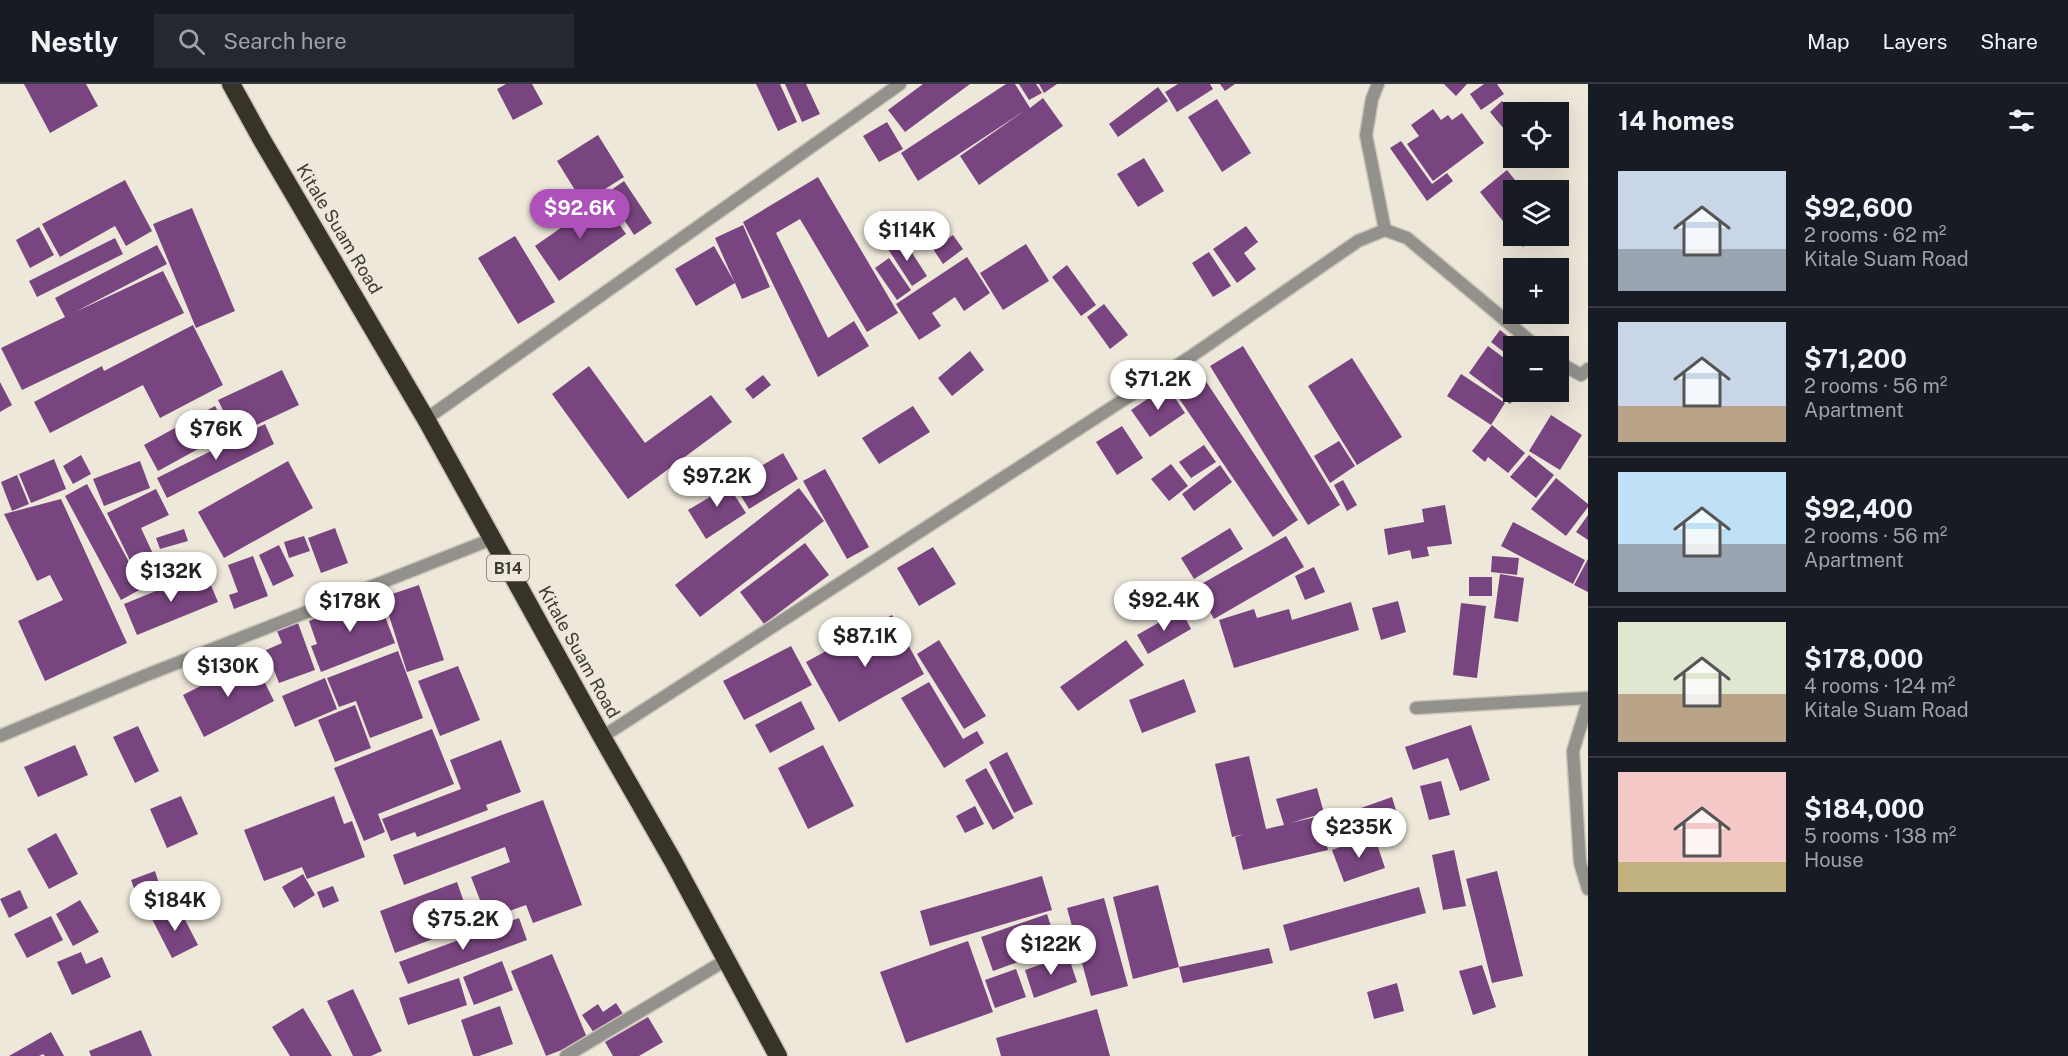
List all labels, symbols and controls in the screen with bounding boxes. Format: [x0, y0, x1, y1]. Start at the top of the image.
search box [154, 14, 574, 68]
text: Nestly [30, 25, 118, 58]
icon: search [175, 25, 208, 58]
text: Search here [223, 28, 347, 54]
text: Map [1807, 29, 1850, 54]
text: Layers [1883, 29, 1947, 54]
text: Share [1980, 29, 2038, 54]
map controls [1503, 102, 1569, 402]
button: locate [1503, 102, 1569, 168]
icon: filters [2005, 104, 2038, 137]
text: 14 homes [1618, 105, 1734, 136]
street label: Kitale Suam Road [292, 160, 387, 298]
button: layers [1503, 180, 1569, 246]
pin: $92.6K [531, 189, 629, 240]
text: $92,600 [1804, 192, 1913, 223]
icon: home [1666, 195, 1738, 267]
text: $92.6K [544, 196, 616, 220]
pin: $114K [865, 211, 949, 262]
text: $114K [878, 218, 936, 242]
text: 2 rooms · 62 m² [1804, 223, 1946, 247]
text: Kitale Suam Road [1804, 247, 1969, 271]
button: + [1503, 258, 1569, 324]
button: − [1503, 336, 1569, 402]
text: $71,200 [1804, 343, 1907, 374]
icon: home [1666, 346, 1738, 418]
pin: $71.2K [1109, 360, 1207, 411]
text: $71.2K [1124, 367, 1192, 391]
text: 2 rooms · 56 m² [1804, 374, 1947, 398]
text: Apartment [1804, 398, 1904, 422]
pin: $76K [180, 410, 252, 461]
text: $76K [189, 417, 243, 441]
pin: $97.2K [668, 457, 766, 508]
text: $97.2K [682, 464, 752, 488]
text: $92,400 [1804, 493, 1913, 524]
icon: home [1666, 496, 1738, 568]
text: 2 rooms · 56 m² [1804, 524, 1947, 548]
text: Apartment [1804, 548, 1904, 572]
pin: $132K [129, 552, 213, 603]
road number: B14 [487, 555, 529, 581]
text: $132K [140, 559, 202, 583]
pin: $92.4K [1115, 581, 1213, 632]
pin: $178K [308, 582, 392, 633]
street label: Kitale Suam Road [534, 582, 625, 722]
text: $92.4K [1128, 588, 1200, 612]
text: $178K [319, 589, 381, 613]
pin: $87.1K [816, 617, 914, 668]
text: $87.1K [832, 624, 898, 648]
text: $178,000 [1804, 643, 1924, 674]
icon: home [1666, 646, 1738, 718]
pin: $130K [186, 647, 270, 698]
text: $130K [197, 654, 259, 678]
text: 4 rooms · 124 m² [1804, 674, 1955, 698]
text: Kitale Suam Road [1804, 698, 1969, 722]
text: $184,000 [1804, 793, 1925, 824]
icon: home [1666, 796, 1738, 868]
pin: $235K [1317, 808, 1401, 859]
text: $235K [1325, 815, 1393, 839]
text: 5 rooms · 138 m² [1804, 824, 1956, 848]
text: House [1804, 848, 1864, 872]
pin: $184K [133, 881, 217, 932]
text: $184K [144, 888, 206, 912]
pin: $75.2K [414, 900, 512, 951]
text: $75.2K [427, 907, 499, 931]
pin: $122K [1009, 925, 1093, 976]
text: $122K [1020, 932, 1082, 956]

